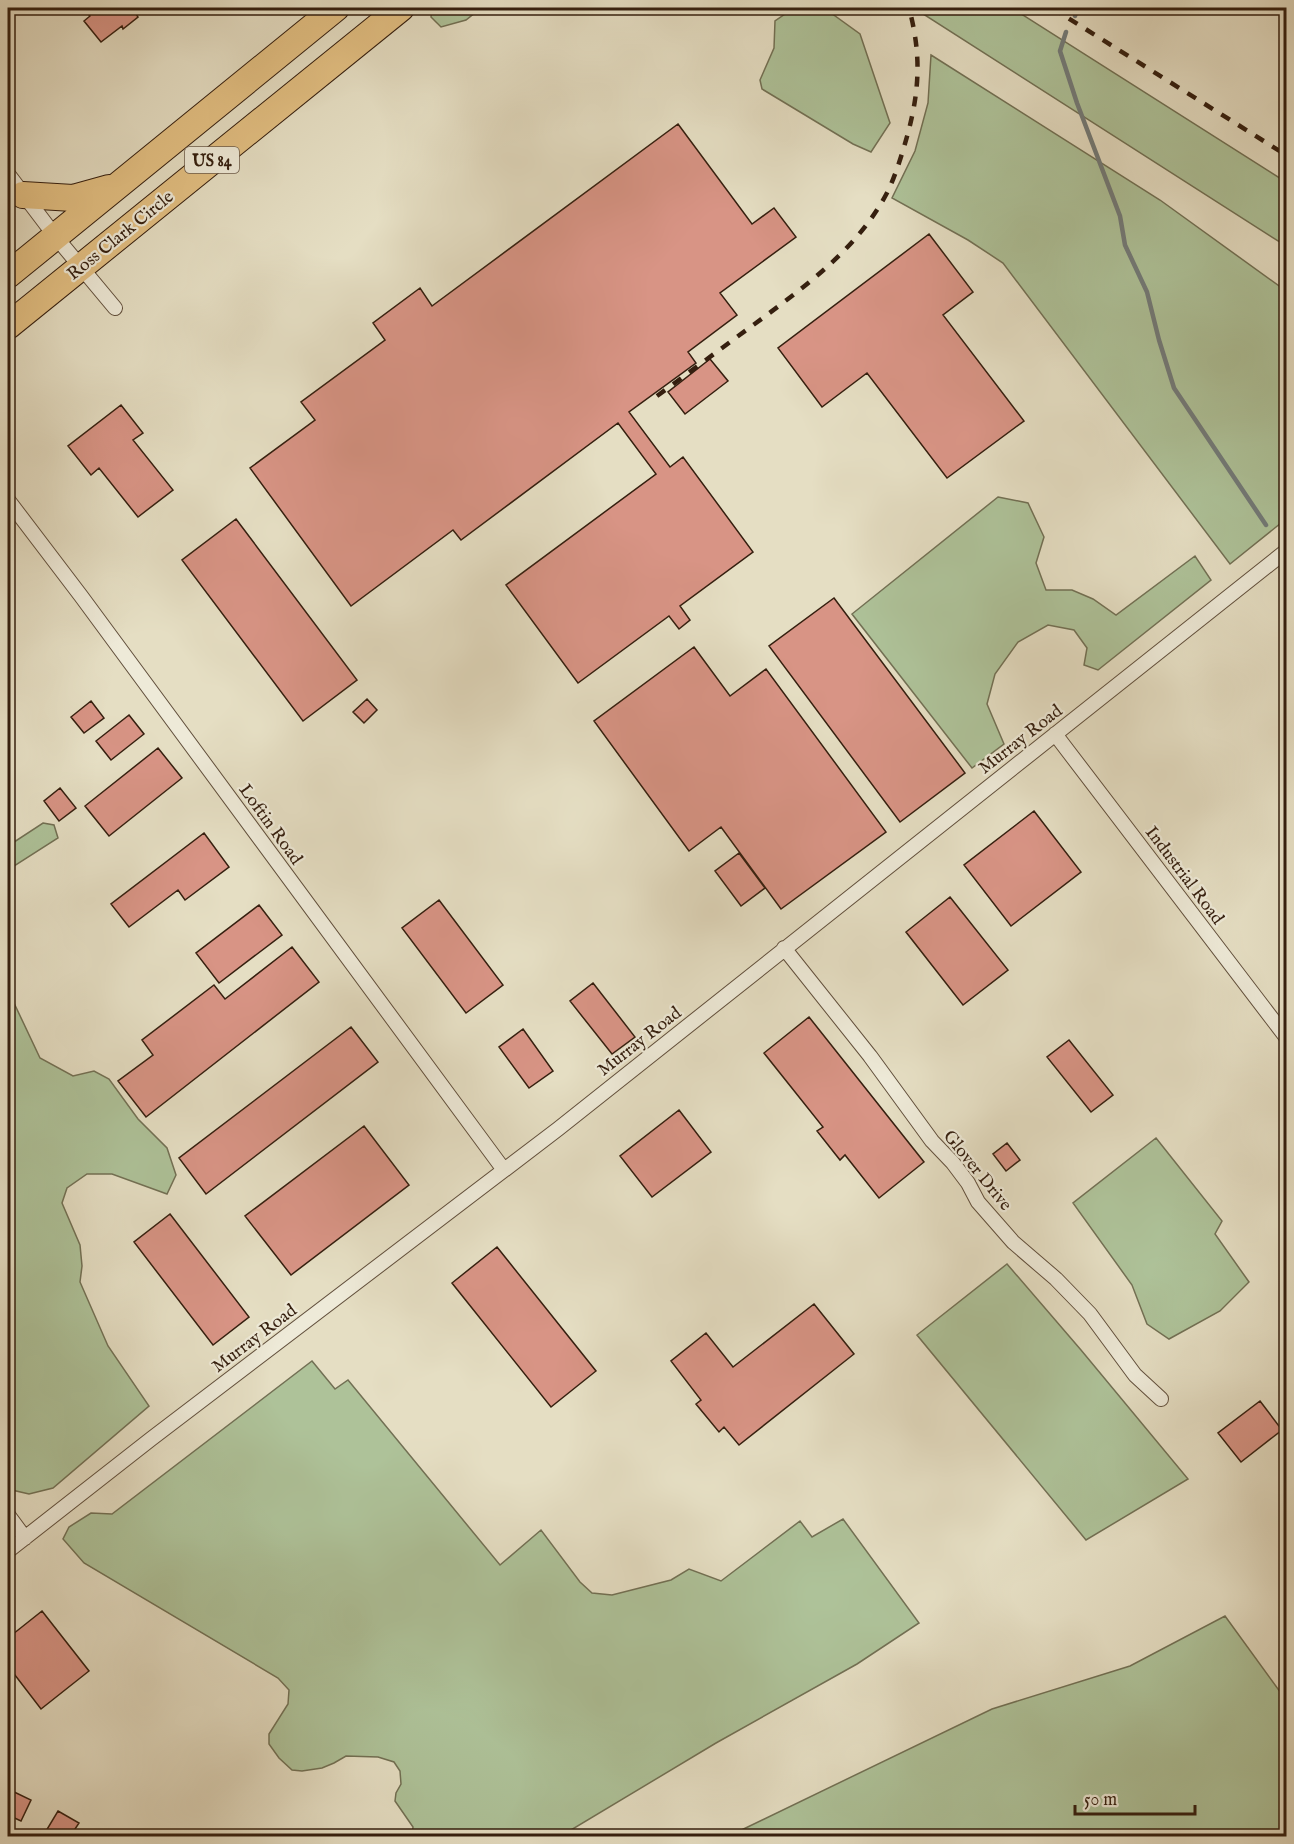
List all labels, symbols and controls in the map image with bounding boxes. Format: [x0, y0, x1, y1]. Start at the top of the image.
road number: US 84 [185, 147, 239, 173]
street label: Ross Clark Circle [63, 186, 179, 286]
street label: Murray Road [974, 700, 1068, 780]
street label: Loftin Road [233, 780, 307, 870]
street label: Industrial Road [1139, 822, 1229, 930]
street label: Murray Road [593, 1002, 687, 1082]
street label: Glover Drive [937, 1126, 1016, 1216]
street label: Murray Road [208, 1300, 302, 1379]
scale bar [1075, 1778, 1195, 1816]
text: 50 m [1084, 1789, 1117, 1812]

